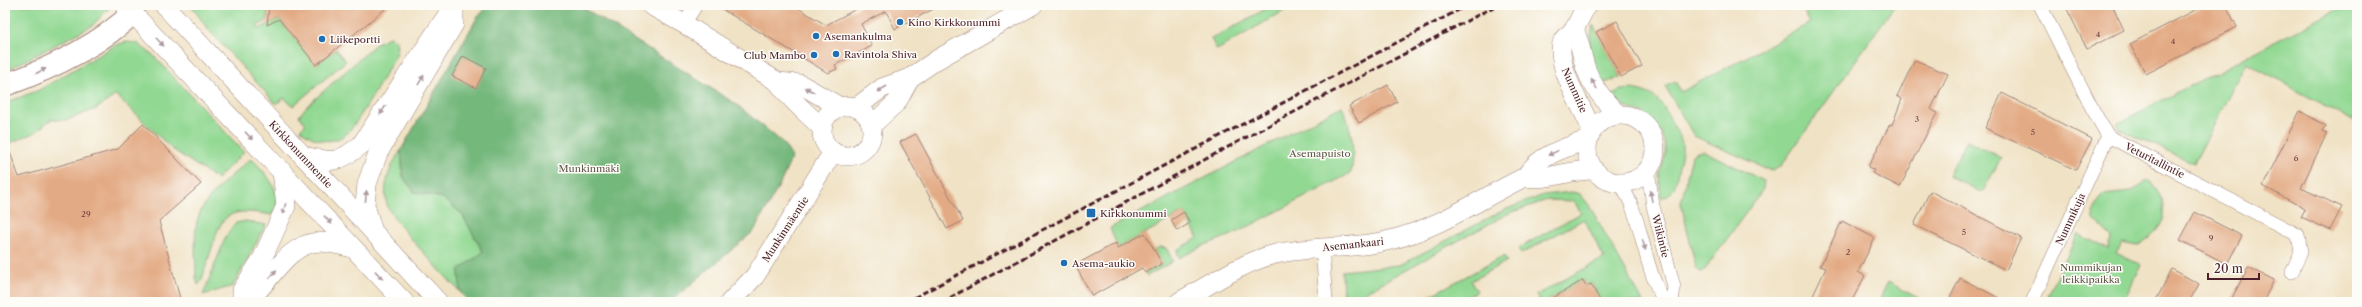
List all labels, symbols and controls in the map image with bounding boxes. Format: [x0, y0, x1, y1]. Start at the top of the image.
place label: Kino Kirkkonummi [908, 16, 1000, 29]
marker: Kino Kirkkonummi [895, 17, 905, 27]
house number: 4 [2096, 29, 2101, 39]
place label: Asemankulma [823, 30, 892, 43]
marker: Asemankulma [811, 31, 821, 41]
place label: Liikeportti [330, 33, 380, 46]
marker: Liikeportti [317, 34, 327, 44]
house number: 4 [2171, 36, 2176, 46]
one-way arrow [155, 37, 165, 47]
place label: Ravintola Shiva [844, 48, 918, 61]
place label: Club Mambo [744, 49, 806, 62]
marker: Ravintola Shiva [831, 49, 841, 59]
marker: Club Mambo [809, 50, 819, 60]
street label: Nummitie [1559, 66, 1590, 115]
one-way arrow [35, 68, 47, 74]
one-way arrow [417, 74, 424, 86]
one-way arrow [1591, 78, 1598, 90]
one-way arrow [804, 86, 816, 93]
one-way arrow [876, 86, 888, 93]
one-way arrow [379, 105, 387, 115]
house number: 3 [1915, 114, 1919, 124]
street label: Kirkkonummentie [266, 118, 335, 191]
house number: 5 [2031, 127, 2035, 137]
one-way arrow [244, 131, 254, 141]
street label: Veturitallintie [2122, 139, 2187, 181]
park label: Asemapuisto [1288, 147, 1351, 160]
one-way arrow [1547, 150, 1558, 156]
house number: 6 [2294, 153, 2299, 163]
park label: Munkinmäki [559, 162, 619, 175]
one-way arrow [363, 190, 369, 202]
one-way arrow [1648, 190, 1654, 202]
street label: Nummikuja [2053, 190, 2088, 247]
street label: Munkinmäentie [759, 194, 812, 265]
one-way arrow [281, 204, 287, 216]
marker: Kirkkonummi [1085, 207, 1097, 219]
place label: Kirkkonummi [1100, 207, 1166, 220]
house number: 29 [81, 209, 91, 219]
street label: Wiikintie [1649, 212, 1672, 260]
one-way arrow [323, 215, 333, 225]
house number: 5 [1962, 227, 1966, 237]
house number: 9 [2209, 233, 2214, 243]
street label: Asemankaari [1321, 235, 1384, 254]
one-way arrow [1641, 240, 1647, 252]
house number: 2 [1846, 247, 1851, 257]
scale bar [2208, 255, 2259, 281]
place label: Asema-aukio [1071, 257, 1135, 270]
marker: Asema-aukio [1059, 258, 1069, 268]
park label: Nummikujan leikkipaikka [2060, 261, 2123, 286]
text: 20 m [2214, 261, 2243, 276]
one-way arrow [268, 268, 277, 279]
one-way arrow [374, 270, 383, 280]

